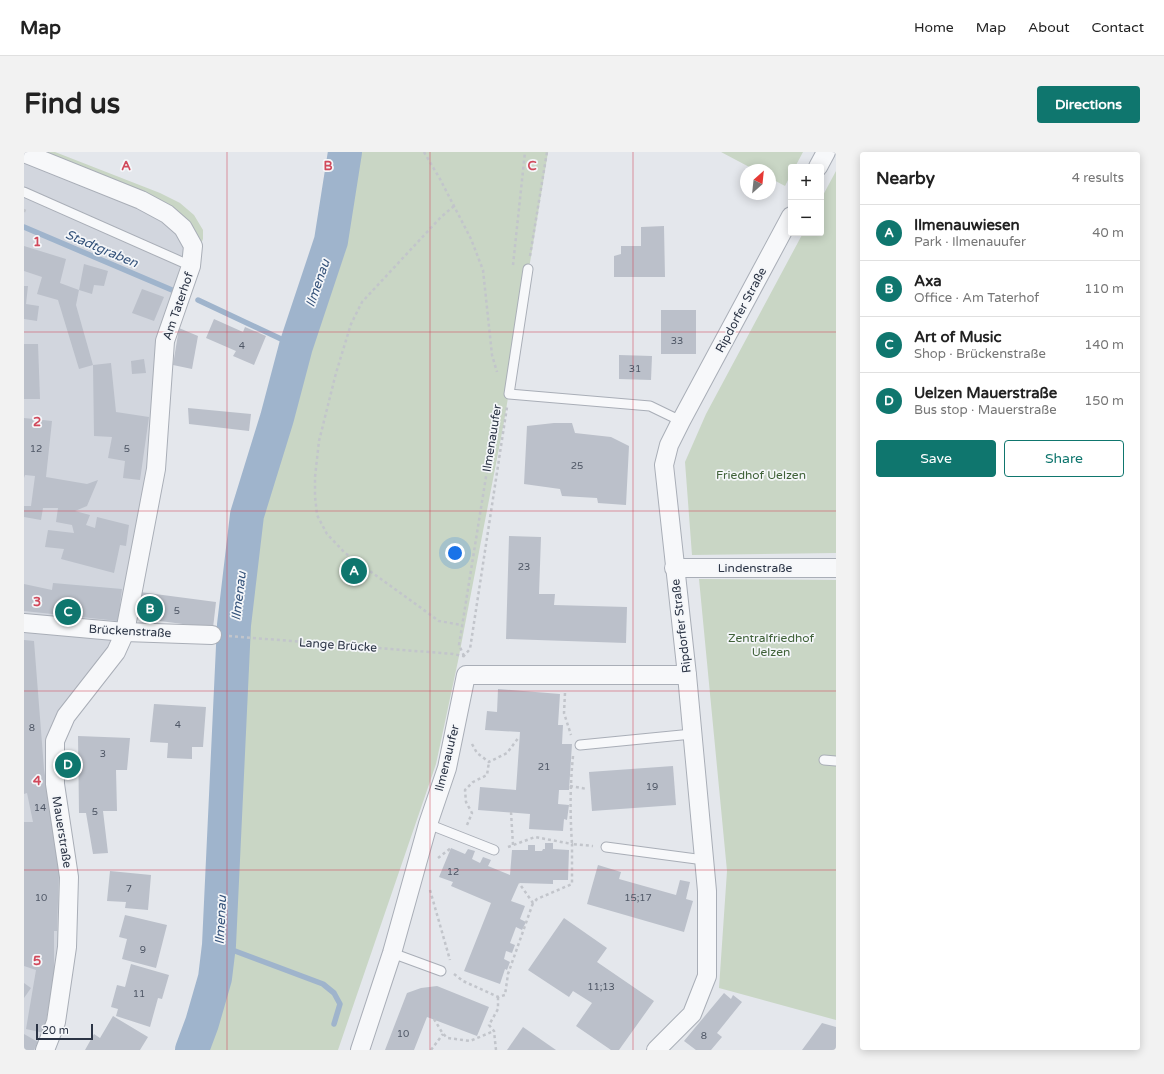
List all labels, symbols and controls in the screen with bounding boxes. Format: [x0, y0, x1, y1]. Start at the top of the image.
text: Map [20, 17, 61, 39]
text: Home [914, 19, 954, 36]
text: Map [976, 19, 1006, 36]
text: About [1028, 19, 1070, 36]
text: Contact [1092, 19, 1144, 36]
button: Directions [1037, 86, 1140, 123]
text: Find us [24, 87, 120, 121]
text: A [121, 158, 131, 174]
text: B [323, 158, 333, 174]
text: C [527, 158, 537, 174]
north arrow [740, 164, 776, 200]
map controls [788, 164, 824, 236]
button: + [788, 164, 824, 200]
text: Nearby [876, 168, 935, 189]
text: 4 results [1072, 170, 1124, 186]
button: − [788, 200, 824, 236]
text: Ilmenauwiesen [914, 216, 1020, 234]
text: A [884, 225, 894, 241]
text: 40 m [1092, 225, 1124, 241]
water label: Stadtgraben [63, 227, 141, 272]
text: 1 [33, 234, 41, 250]
text: Park · Ilmenauufer [914, 234, 1026, 250]
water label: Ilmenau [302, 256, 334, 309]
street label: Ripdorfer Straße [713, 265, 769, 355]
street label: Am Taterhof [160, 270, 196, 342]
text: Axa [914, 272, 942, 290]
text: B [884, 281, 894, 297]
text: 110 m [1084, 281, 1124, 297]
text: Office · Am Taterhof [914, 290, 1039, 306]
text: Art of Music [914, 328, 1002, 346]
house number: 33 [671, 335, 683, 347]
text: C [884, 337, 894, 353]
text: 140 m [1084, 337, 1124, 353]
house number: 4 [239, 340, 245, 352]
text: Shop · Brückenstraße [914, 346, 1046, 362]
house number: 31 [629, 363, 641, 375]
text: Uelzen Mauerstraße [914, 384, 1057, 402]
text: D [884, 393, 894, 409]
text: 150 m [1084, 393, 1124, 409]
text: Bus stop · Mauerstraße [914, 402, 1057, 418]
street label: Ilmenauufer [480, 403, 504, 473]
text: 2 [33, 414, 41, 430]
button: Save [876, 440, 996, 477]
button: Share [1004, 440, 1124, 477]
house number: 12 [30, 443, 42, 455]
house number: 5 [124, 443, 130, 455]
house number: 25 [571, 460, 583, 472]
park label: Friedhof Uelzen [716, 468, 806, 482]
your location [445, 543, 465, 563]
pin: A [341, 556, 367, 586]
house number: 23 [518, 561, 530, 573]
street label: Lindenstraße [718, 561, 793, 575]
water label: Ilmenau [228, 570, 250, 622]
street label: Ripdorfer Straße [668, 578, 694, 674]
text: 3 [33, 594, 41, 610]
pin: B [137, 594, 163, 624]
pin: C [55, 597, 81, 627]
house number: 5 [174, 605, 180, 617]
street label: Brückenstraße [88, 622, 172, 640]
park label: Zentralfriedhof Uelzen [728, 631, 815, 659]
street label: Lange Brücke [298, 635, 378, 655]
house number: 4 [175, 719, 181, 731]
house number: 8 [29, 722, 35, 734]
street label: Ilmenauufer [432, 723, 462, 793]
house number: 3 [100, 748, 106, 760]
pin: D [55, 750, 81, 780]
house number: 21 [538, 761, 550, 773]
text: 4 [33, 773, 42, 789]
house number: 19 [646, 781, 658, 793]
street label: Mauerstraße [49, 795, 75, 869]
house number: 14 [34, 802, 46, 814]
house number: 5 [92, 806, 98, 818]
house number: 12 [447, 866, 459, 878]
house number: 7 [126, 883, 132, 895]
house number: 10 [35, 892, 47, 904]
house number: 15;17 [624, 892, 652, 904]
water label: Ilmenau [212, 894, 230, 945]
house number: 9 [140, 944, 146, 956]
text: 5 [33, 953, 41, 969]
house number: 11;13 [587, 981, 615, 993]
house number: 11 [133, 988, 145, 1000]
scale bar [36, 1022, 93, 1041]
text: 20 m [42, 1024, 69, 1037]
house number: 10 [397, 1028, 409, 1040]
house number: 8 [701, 1030, 707, 1042]

